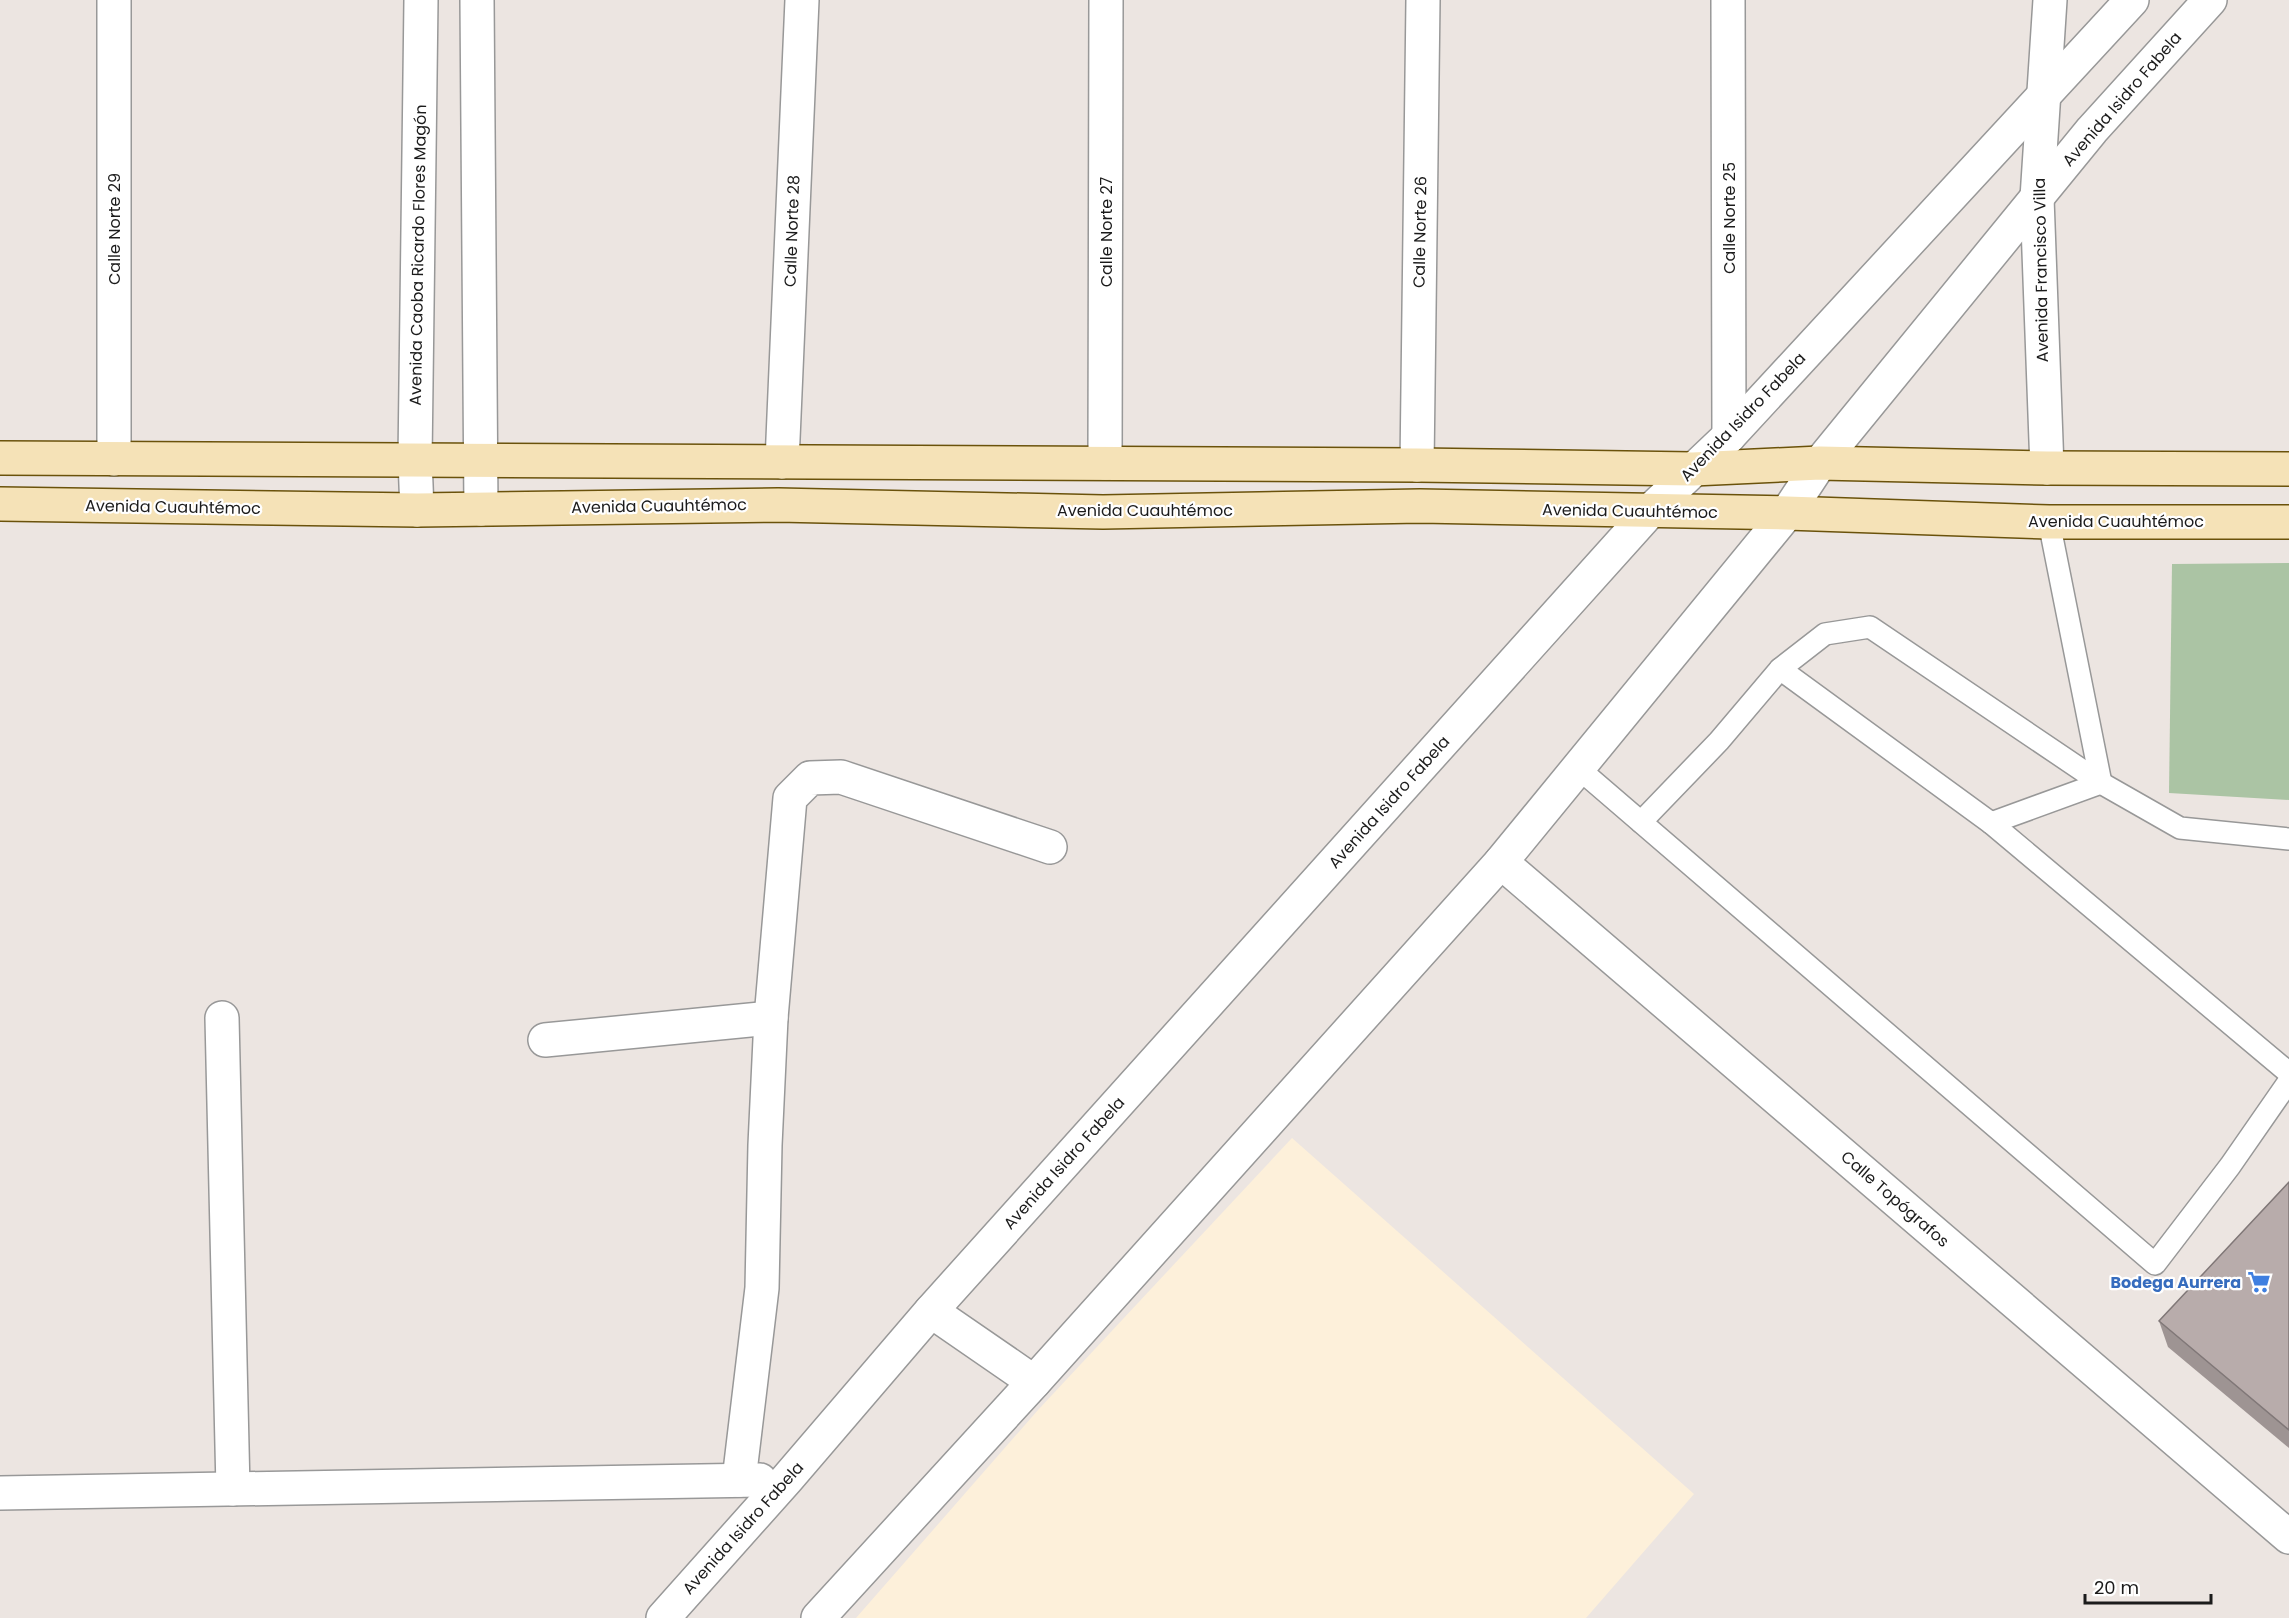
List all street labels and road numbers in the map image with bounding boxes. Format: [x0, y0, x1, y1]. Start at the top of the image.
street label: Avenida Isidro Fabela [2057, 27, 2187, 171]
street label: Avenida Caoba Ricardo Flores Magón [404, 104, 432, 406]
street label: Calle Norte 25 [1718, 162, 1741, 274]
street label: Calle Norte 29 [103, 173, 126, 285]
street label: Calle Norte 28 [779, 175, 805, 287]
street label: Calle Norte 27 [1095, 176, 1118, 287]
street label: Calle Norte 26 [1408, 176, 1432, 288]
street label: Avenida Francisco Villa [2028, 178, 2054, 362]
street label: Avenida Isidro Fabela [1675, 347, 1811, 487]
street label: Avenida Cuauhtémoc [571, 493, 747, 519]
street label: Avenida Cuauhtémoc [85, 494, 261, 520]
street label: Avenida Cuauhtémoc [1542, 498, 1718, 524]
street label: Avenida Cuauhtémoc [1057, 499, 1233, 522]
street label: Avenida Cuauhtémoc [2028, 510, 2204, 533]
street label: Avenida Isidro Fabela [1323, 731, 1455, 873]
street label: Avenida Isidro Fabela [998, 1092, 1130, 1234]
street label: Calle Topógrafos [1836, 1145, 1954, 1253]
street label: Avenida Isidro Fabela [677, 1457, 809, 1599]

